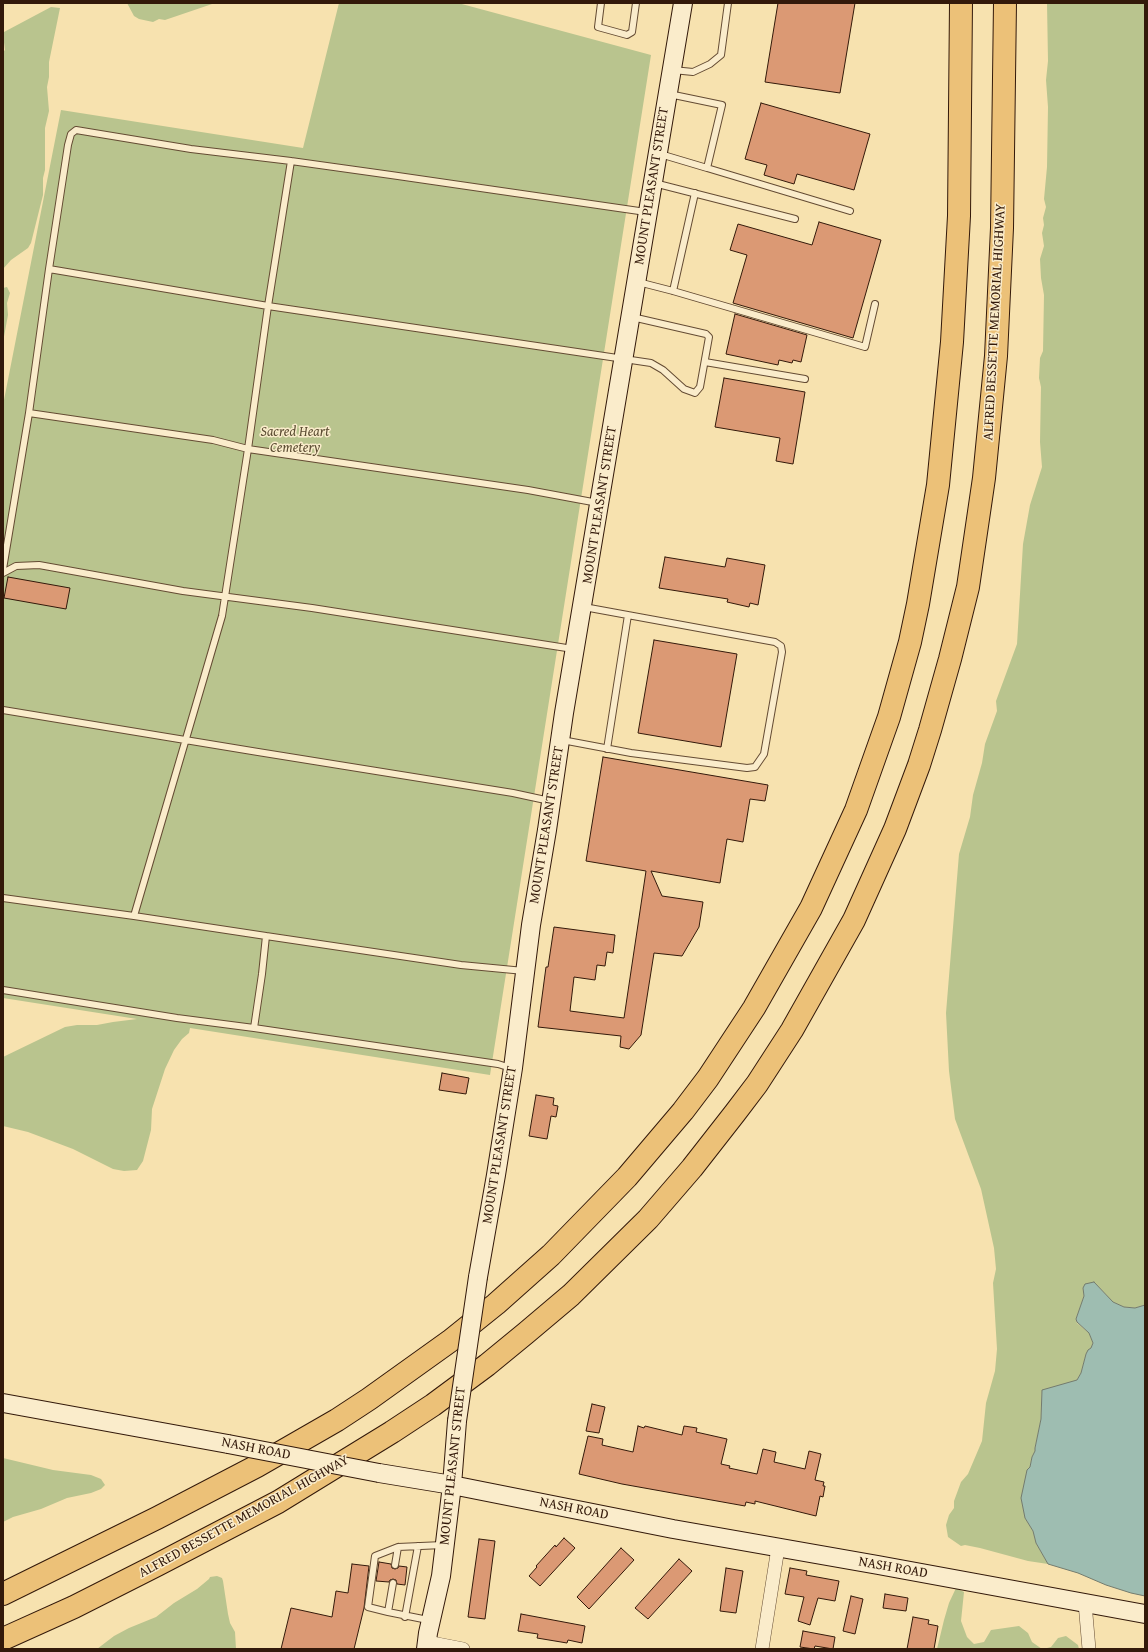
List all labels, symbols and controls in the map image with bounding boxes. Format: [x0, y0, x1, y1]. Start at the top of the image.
street label: MOUNT PLEASANT STREET [631, 106, 673, 266]
street label: ALFRED BESSETTE MEMORIAL HIGHWAY [980, 203, 1010, 441]
park label: Sacred Heart Cemetery [261, 424, 329, 456]
street label: MOUNT PLEASANT STREET [579, 425, 621, 585]
street label: MOUNT PLEASANT STREET [526, 745, 568, 905]
street label: MOUNT PLEASANT STREET [479, 1065, 521, 1225]
street label: MOUNT PLEASANT STREET [436, 1386, 470, 1546]
street label: NASH ROAD [220, 1434, 292, 1464]
street label: ALFRED BESSETTE MEMORIAL HIGHWAY [136, 1452, 352, 1582]
street label: NASH ROAD [538, 1494, 610, 1524]
street label: NASH ROAD [857, 1554, 929, 1582]

